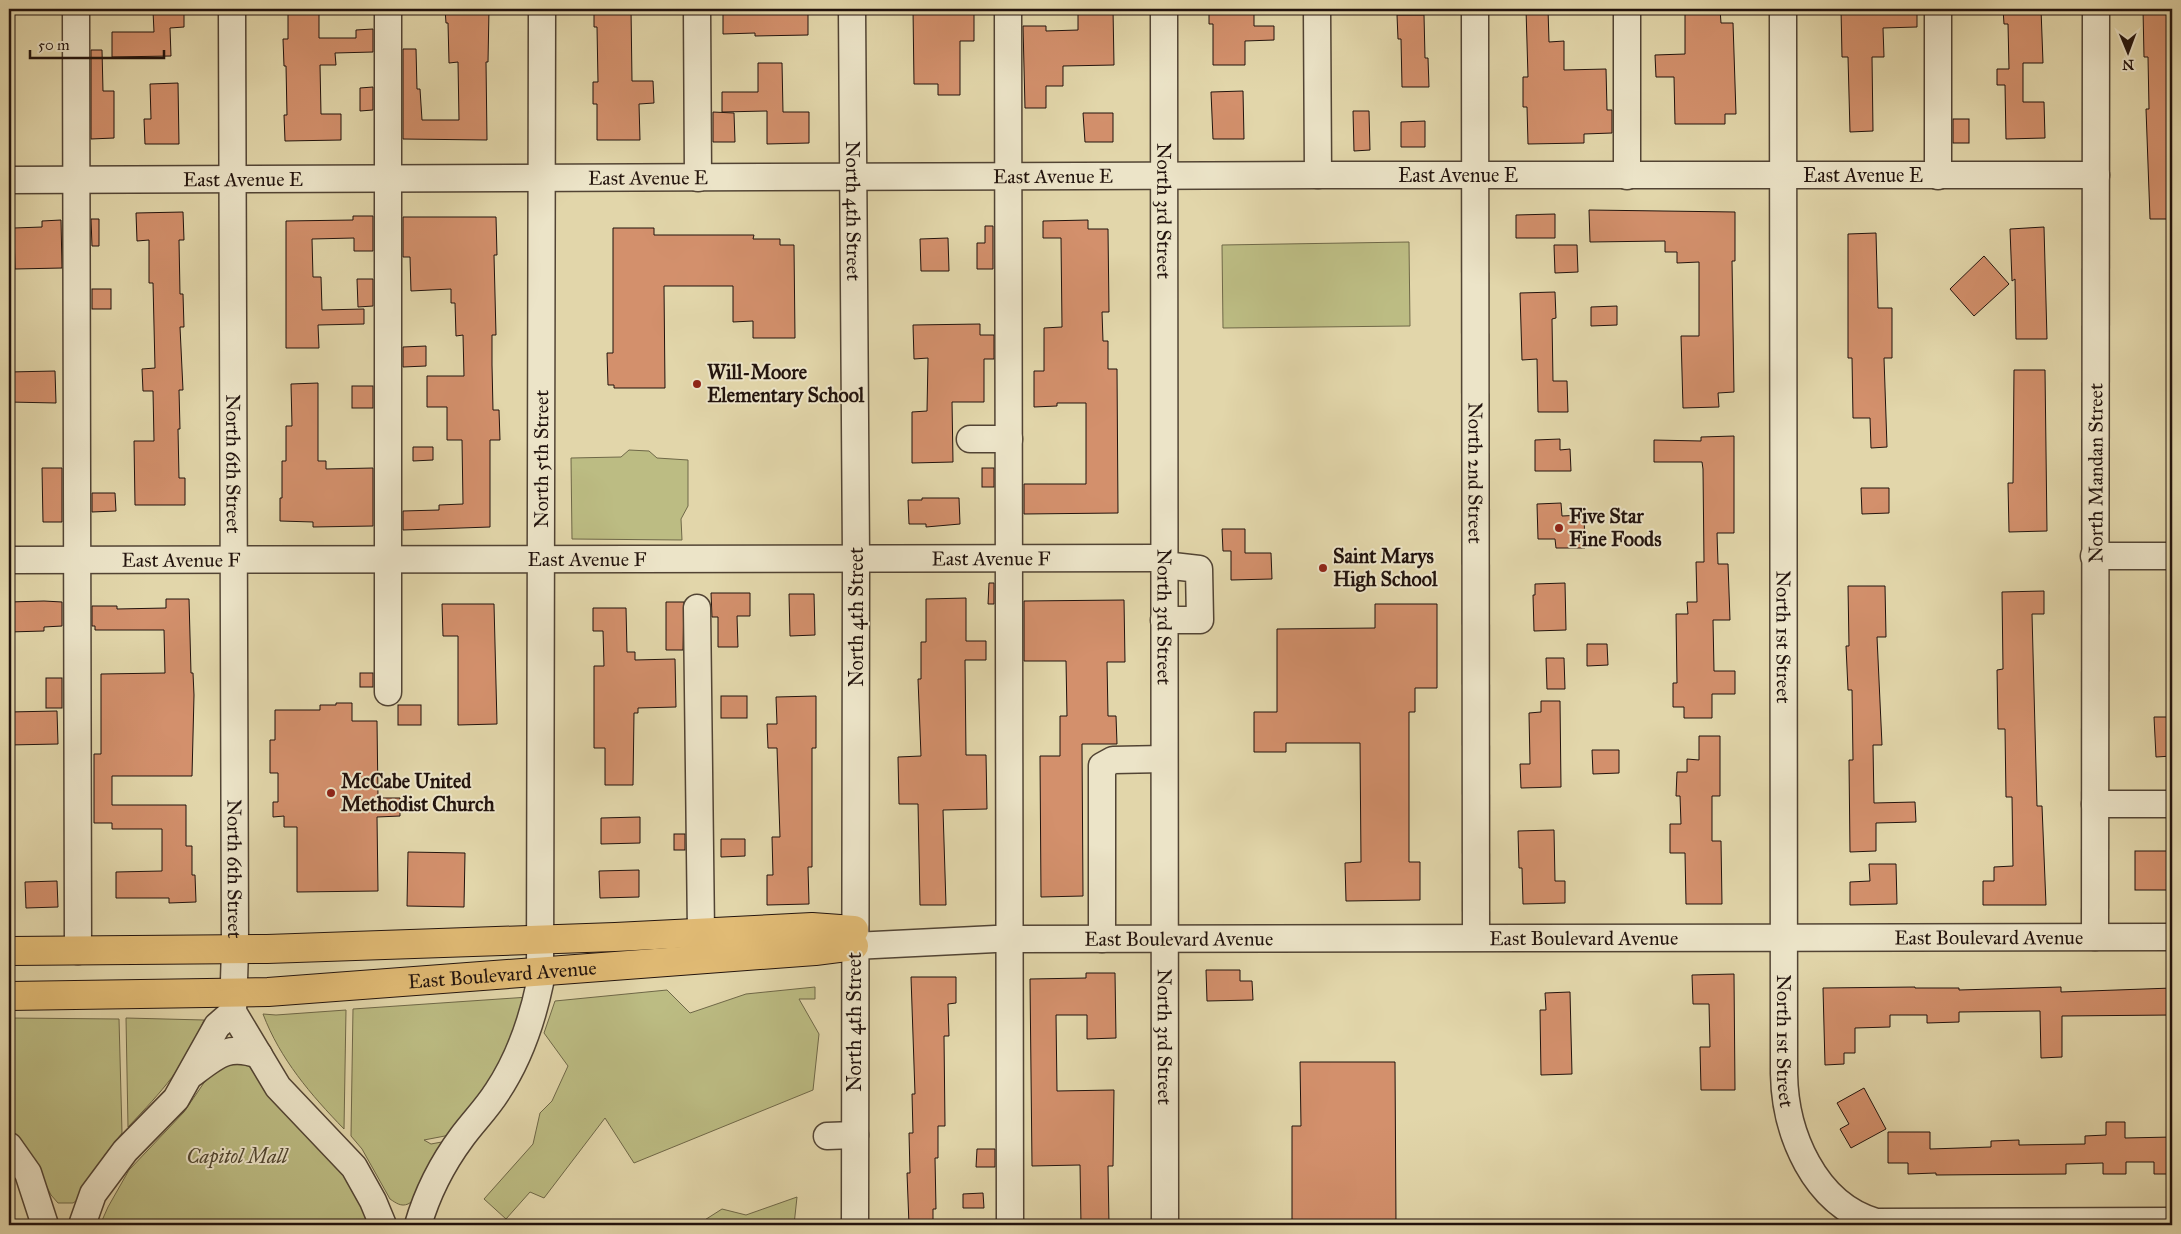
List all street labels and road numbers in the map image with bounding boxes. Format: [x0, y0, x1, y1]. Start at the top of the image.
street label: North 4th Street [841, 141, 866, 281]
street label: North 3rd Street [1152, 143, 1176, 279]
street label: East Avenue E [1398, 163, 1518, 187]
street label: East Avenue E [1803, 163, 1923, 187]
street label: East Avenue E [993, 164, 1113, 188]
street label: East Avenue E [588, 165, 708, 190]
street label: East Avenue E [183, 167, 303, 191]
street label: North Mandan Street [2083, 383, 2108, 563]
street label: North 5th Street [529, 390, 553, 528]
street label: North 6th Street [221, 394, 246, 534]
street label: North 2nd Street [1463, 402, 1488, 544]
street label: East Avenue F [931, 546, 1051, 570]
street label: East Avenue F [527, 547, 647, 571]
street label: North 4th Street [844, 547, 868, 687]
street label: East Avenue F [121, 548, 241, 572]
street label: North 3rd Street [1152, 549, 1177, 685]
street label: North 1st Street [1772, 570, 1796, 704]
street label: North 6th Street [223, 799, 247, 939]
street label: East Boulevard Avenue [1894, 925, 2083, 949]
street label: East Boulevard Avenue [1489, 926, 1678, 950]
street label: East Boulevard Avenue [1084, 927, 1273, 951]
street label: North 4th Street [842, 952, 866, 1092]
street label: East Boulevard Avenue [407, 955, 597, 993]
street label: North 3rd Street [1153, 969, 1177, 1105]
street label: North 1st Street [1772, 974, 1799, 1109]

